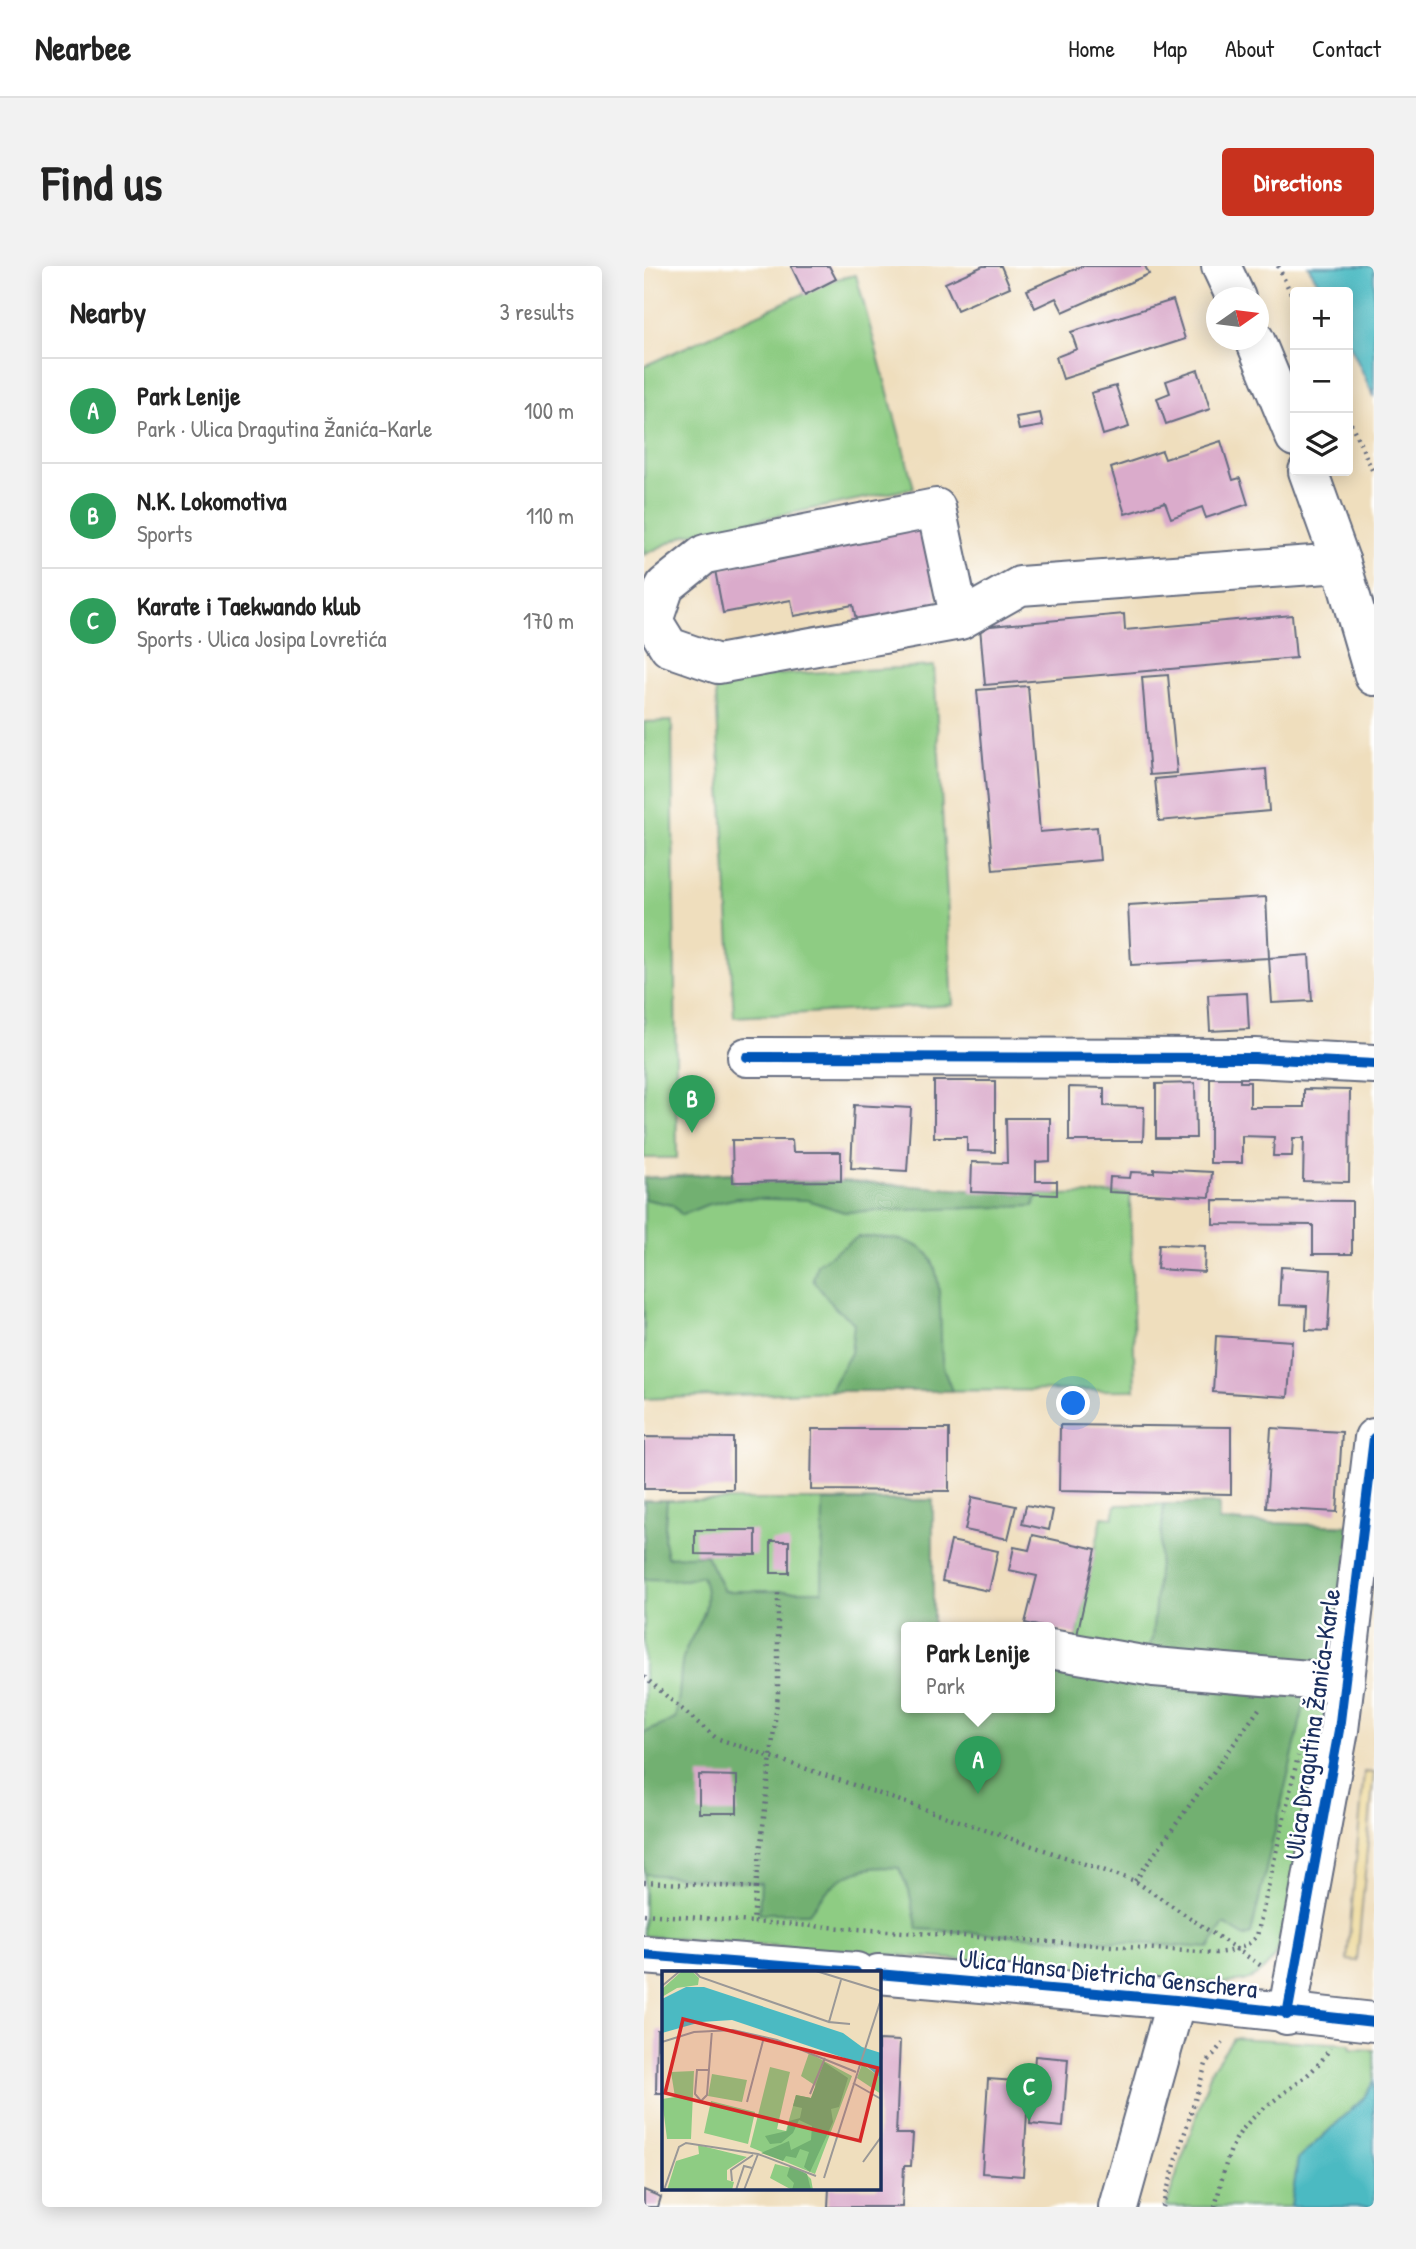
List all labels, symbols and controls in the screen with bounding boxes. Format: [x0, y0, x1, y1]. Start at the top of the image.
text: Nearbee [35, 26, 131, 70]
text: Home [1068, 32, 1115, 64]
text: Map [1153, 32, 1187, 64]
text: About [1225, 32, 1274, 64]
text: Contact [1312, 32, 1381, 64]
button: Directions [1222, 148, 1374, 216]
text: Find us [42, 149, 162, 215]
north arrow [1206, 287, 1269, 350]
map controls [1290, 287, 1353, 476]
button: + [1290, 287, 1353, 350]
text: Nearby [70, 292, 146, 332]
text: 3 results [499, 296, 574, 327]
button: − [1290, 350, 1353, 413]
text: Park Lenije [137, 378, 241, 413]
text: A [87, 395, 99, 426]
text: 100 m [524, 395, 574, 426]
text: Park · Ulica Dragutina Žanića-Karle [137, 413, 432, 444]
button: layers [1290, 413, 1353, 476]
text: N.K. Lokomotiva [137, 483, 286, 518]
text: B [87, 500, 99, 531]
text: 110 m [526, 500, 574, 531]
text: Sports [137, 518, 192, 549]
text: Karate i Taekwando klub [137, 588, 361, 623]
text: C [87, 605, 99, 636]
text: 170 m [523, 605, 574, 636]
text: Sports · Ulica Josipa Lovretića [137, 623, 387, 654]
pin: B [669, 1075, 715, 1133]
your location [1056, 1386, 1090, 1420]
street label: Ulica Dragutina Žanića-Karle [1276, 1586, 1348, 1862]
popup [901, 1622, 1055, 1713]
text: Park Lenije [926, 1635, 1030, 1670]
text: Park [926, 1670, 965, 1701]
pin: A [955, 1736, 1001, 1794]
street label: Ulica Hansa Dietricha Genschera [957, 1940, 1259, 2006]
inset map [662, 1971, 880, 2190]
pin: C [1006, 2063, 1052, 2121]

